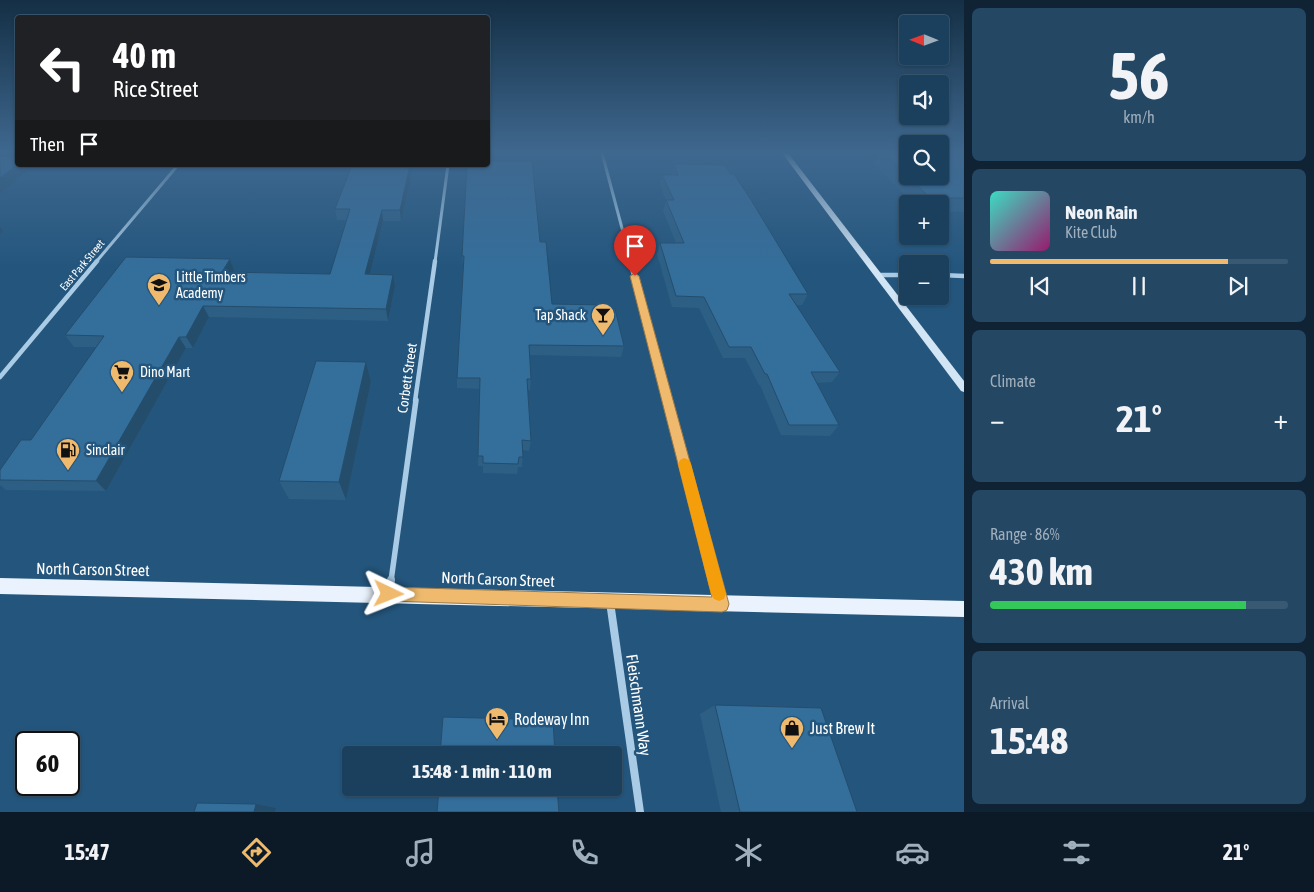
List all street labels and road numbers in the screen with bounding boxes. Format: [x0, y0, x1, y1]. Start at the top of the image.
street label: East Park Street [57, 237, 107, 293]
street label: Corbett Street [394, 342, 420, 414]
street label: North Carson Street [36, 559, 150, 579]
street label: North Carson Street [441, 568, 555, 590]
street label: Fleischmann Way [622, 653, 655, 758]

